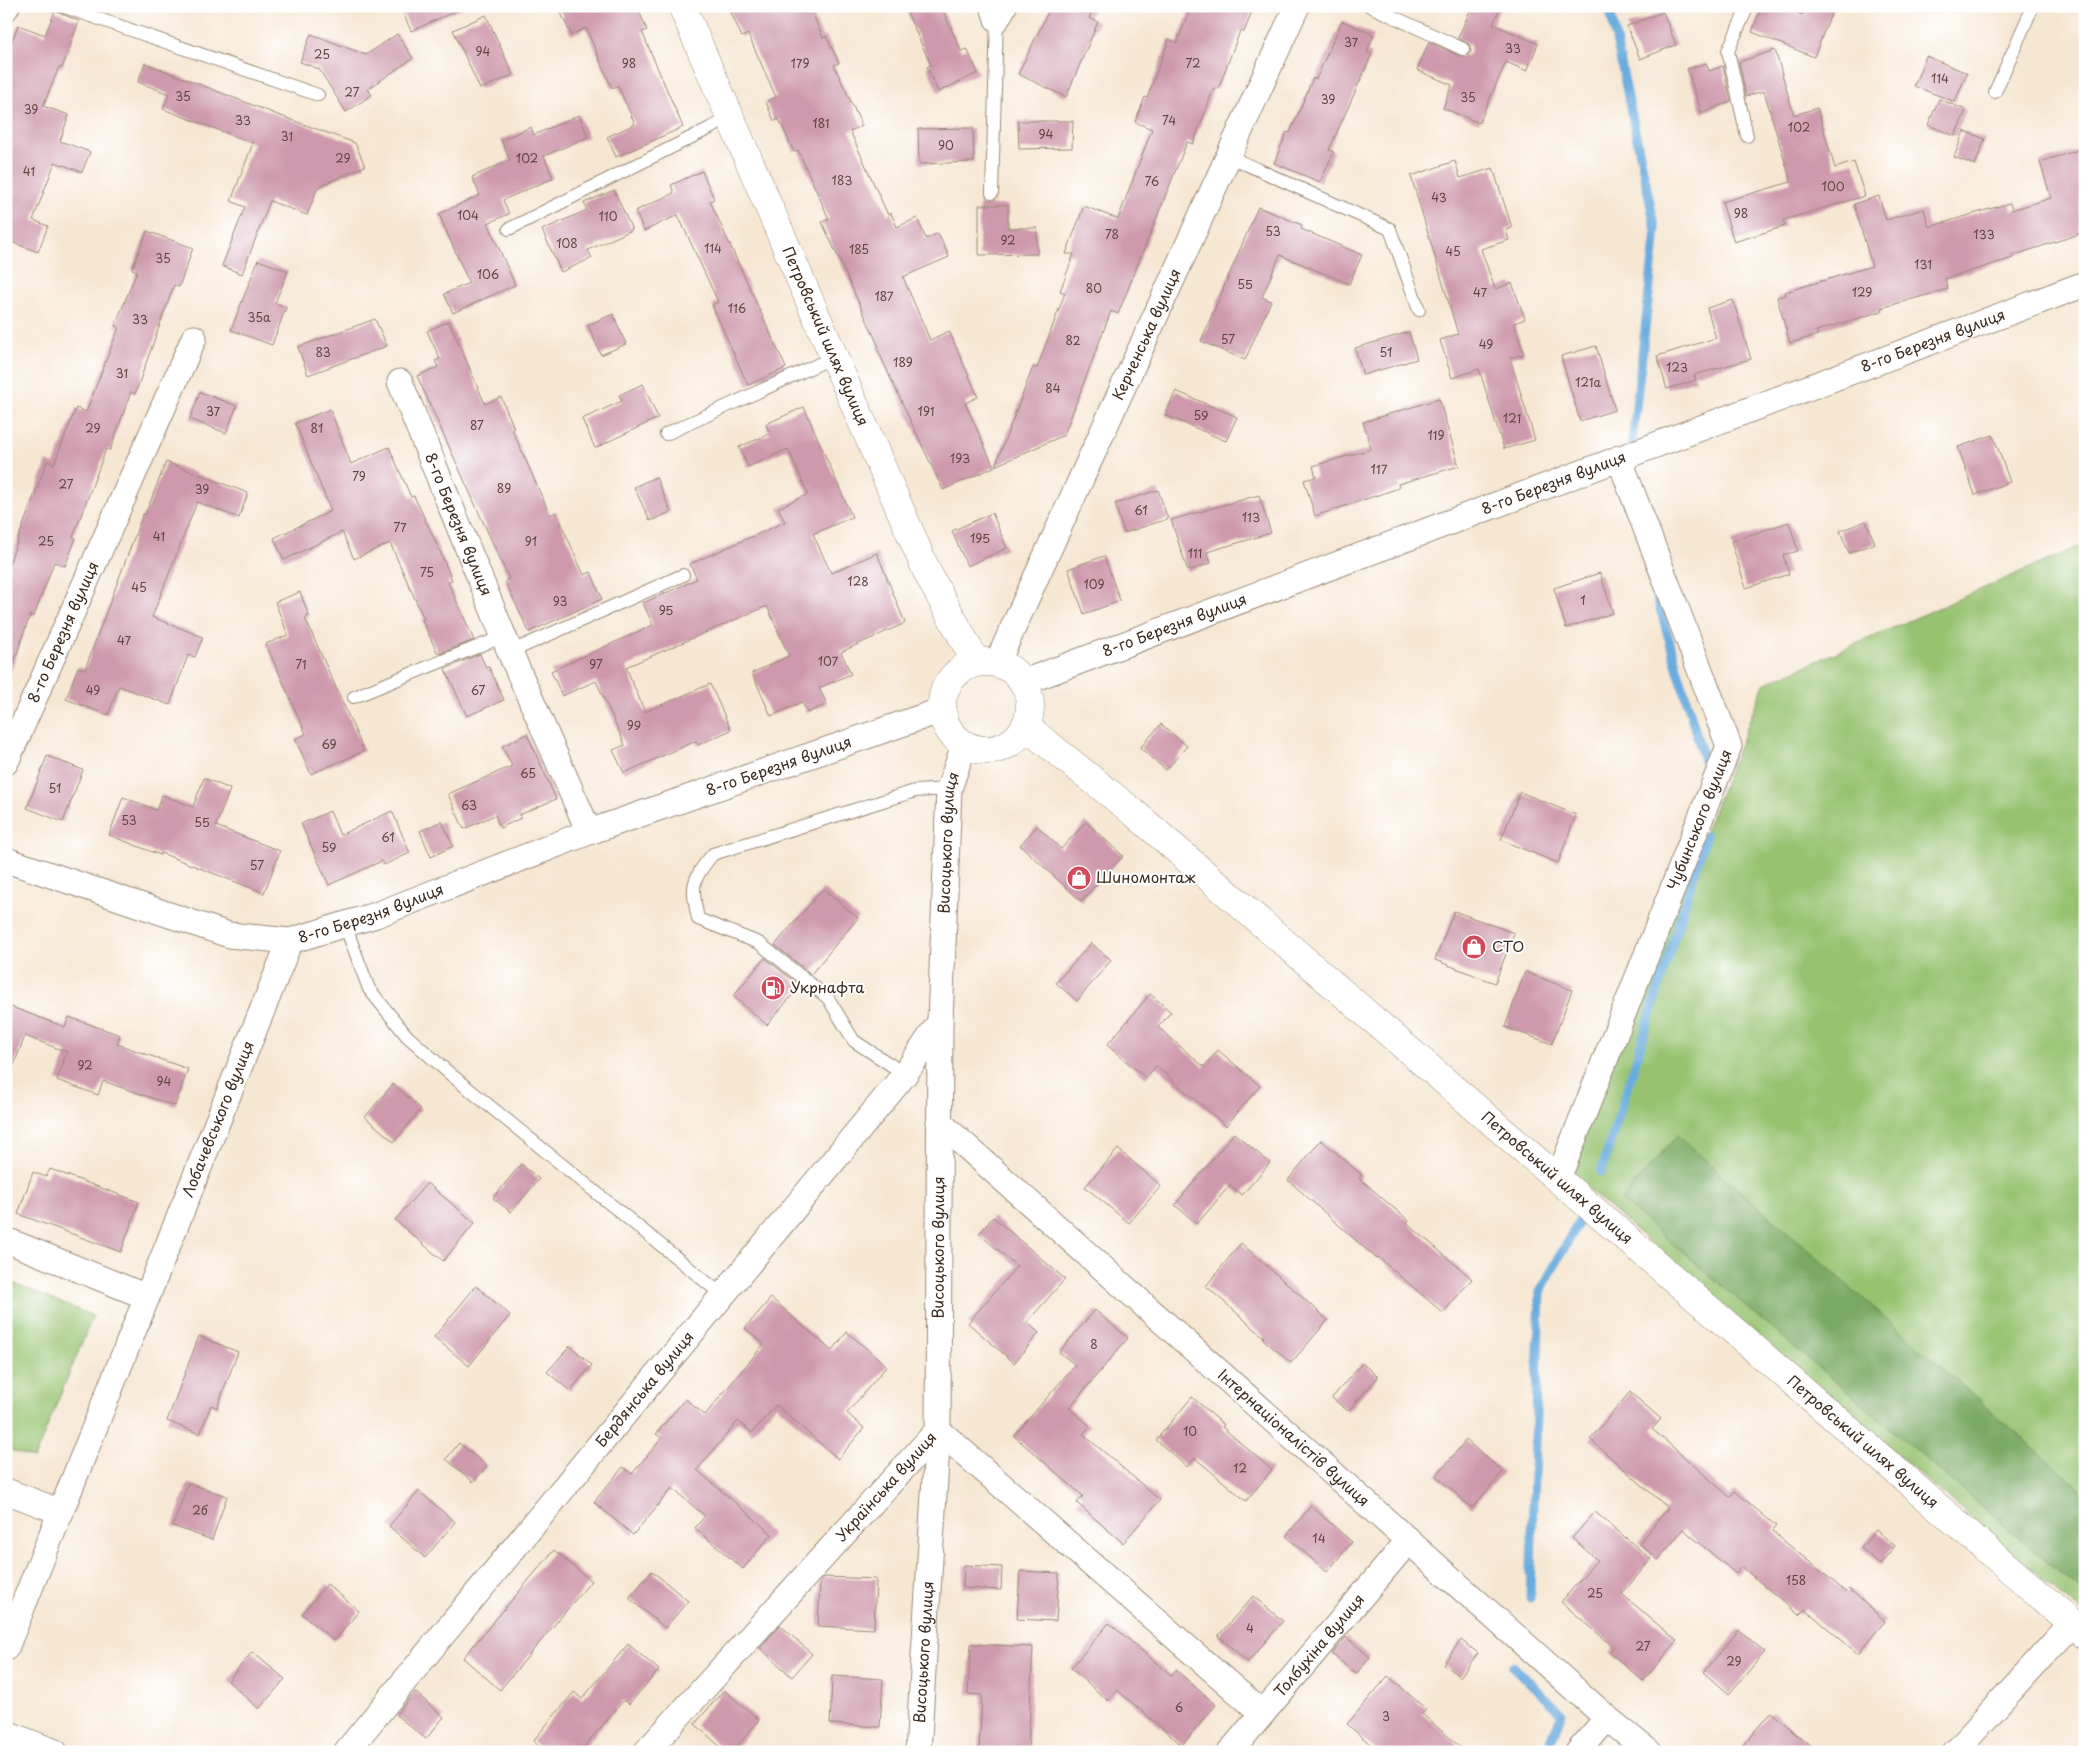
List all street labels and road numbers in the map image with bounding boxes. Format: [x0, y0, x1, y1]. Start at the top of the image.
street label: Петровський шлях вулиця [777, 242, 876, 429]
street label: Керченська вулиця [1105, 264, 1186, 404]
street label: 8-го Березня вулиця [1857, 302, 2008, 377]
street label: 8-го Березня вулиця [1478, 444, 1629, 519]
street label: 8-го Березня вулиця [420, 449, 499, 599]
street label: 8-го Березня вулиця [21, 557, 104, 706]
street label: 8-го Березня вулиця [1099, 586, 1250, 662]
street label: 8-го Березня вулиця [703, 729, 854, 801]
street label: Чубинського вулиця [1660, 746, 1737, 893]
street label: Висоцького вулиця [931, 768, 964, 914]
street label: 8-го Березня вулиця [295, 877, 447, 948]
street label: Лобачевського вулиця [175, 1037, 259, 1200]
street label: Петровський шлях вулиця [1477, 1105, 1639, 1249]
street label: Висоцького вулиця [926, 1176, 949, 1319]
street label: Бердянська вулиця [589, 1325, 699, 1451]
street label: Інтернаціоналістів вулиця [1213, 1363, 1375, 1511]
street label: Петровський шлях вулиця [1783, 1369, 1944, 1513]
street label: Українська вулиця [829, 1426, 941, 1546]
street label: Висоцького вулиця [907, 1580, 939, 1724]
street label: Толбухіна вулиця [1268, 1588, 1369, 1702]

